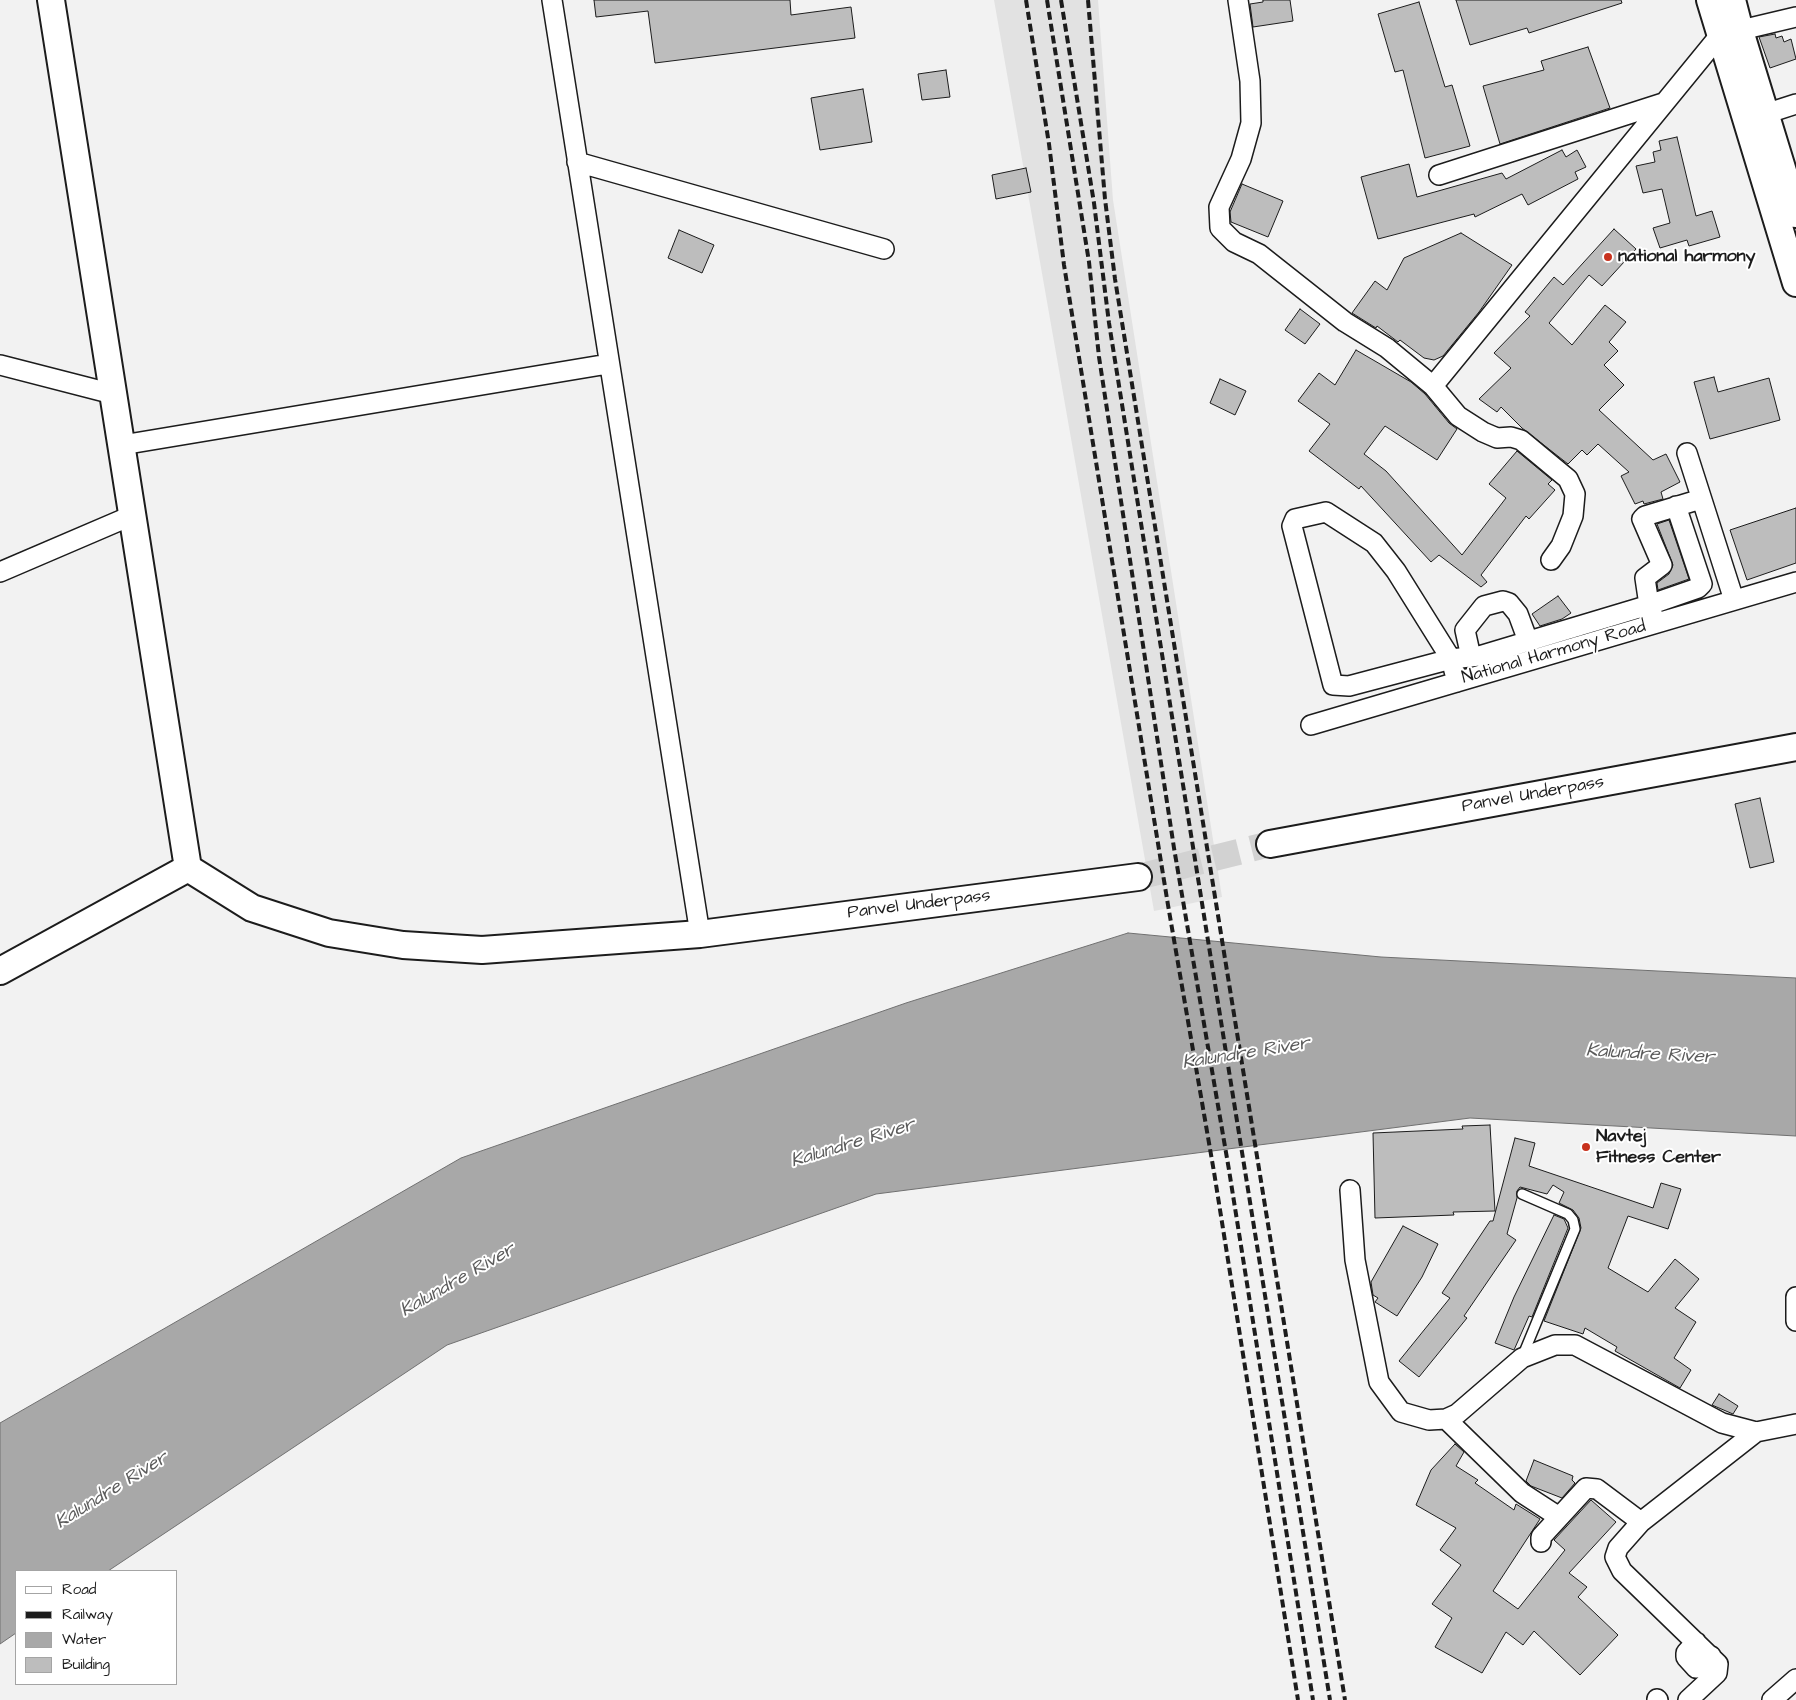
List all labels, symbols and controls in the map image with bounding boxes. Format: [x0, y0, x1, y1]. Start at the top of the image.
place label: national harmony [1618, 246, 1755, 268]
marker: national harmony [1602, 251, 1614, 263]
street label: National Harmony Road [1460, 616, 1648, 690]
street label: Panvel Underpass [1460, 772, 1606, 818]
street label: Panvel Underpass [846, 886, 992, 924]
water label: Kalundre River [1181, 1033, 1311, 1075]
water label: Kalundre River [1585, 1040, 1715, 1070]
water label: Kalundre River [788, 1114, 918, 1174]
place label: Navtej Fitness Center [1596, 1126, 1721, 1168]
marker: Navtej Fitness Center [1580, 1141, 1592, 1153]
water label: Kalundre River [397, 1239, 519, 1323]
water label: Kalundre River [51, 1447, 173, 1535]
legend [15, 1570, 178, 1685]
text: Road [62, 1579, 96, 1600]
text: Railway [62, 1604, 113, 1625]
text: Water [62, 1629, 106, 1650]
text: Building [62, 1654, 110, 1675]

